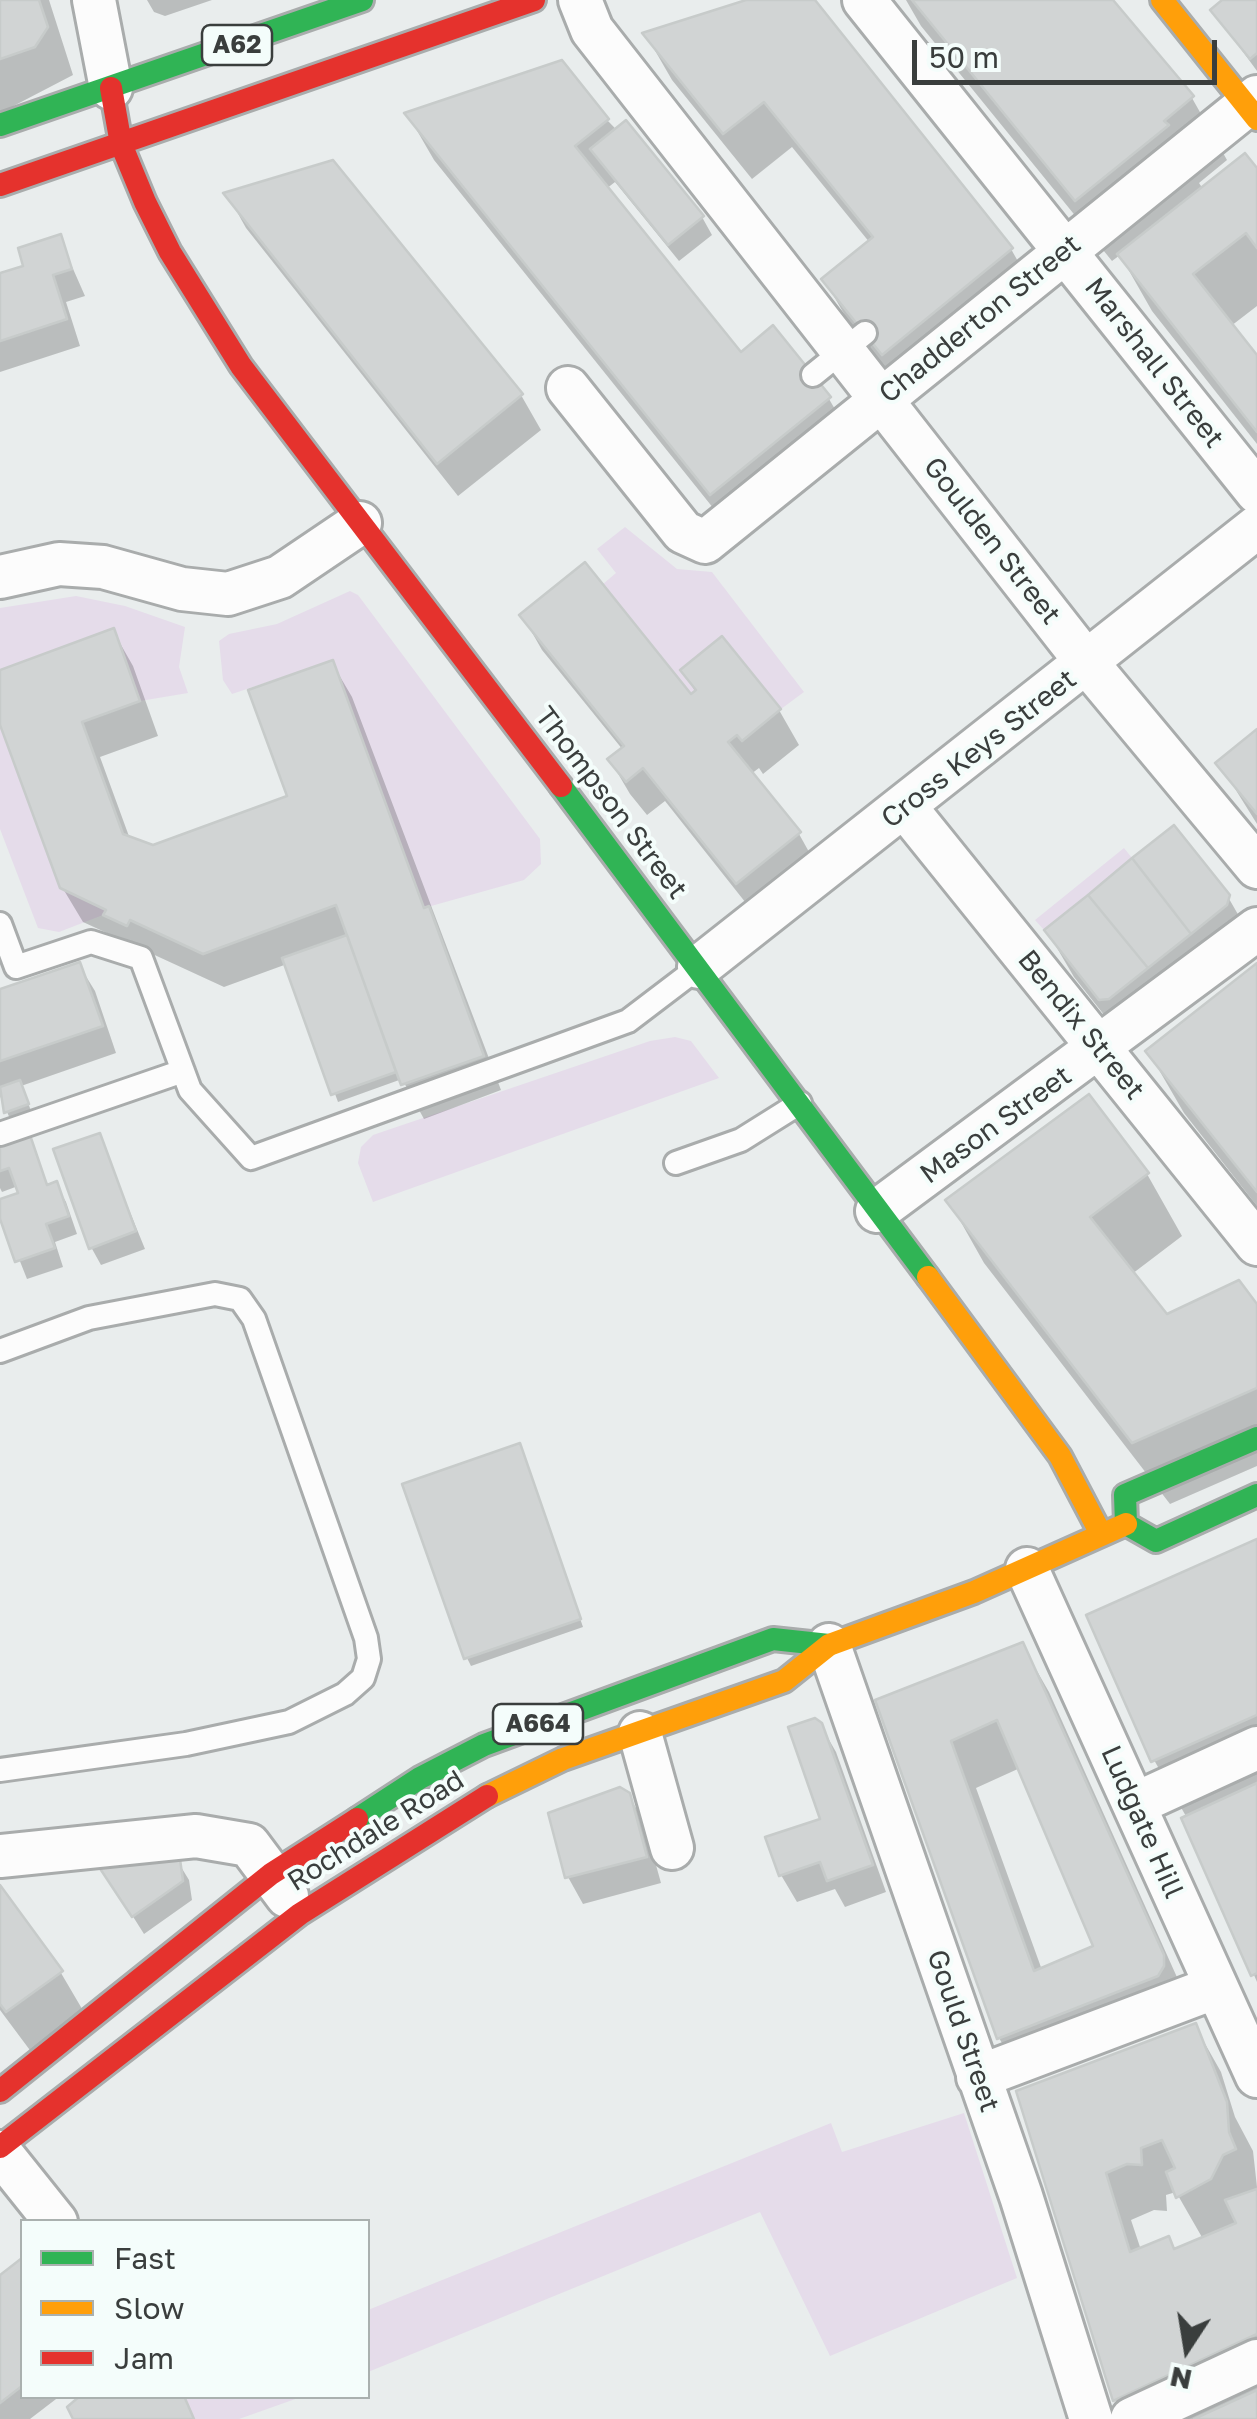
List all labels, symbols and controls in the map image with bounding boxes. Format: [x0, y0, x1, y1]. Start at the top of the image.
scale bar [917, 20, 1222, 82]
road number: A62 [202, 25, 272, 65]
text: 50 m [929, 39, 999, 75]
street label: Chadderton Street [873, 227, 1087, 411]
street label: Marshall Street [1077, 271, 1231, 455]
street label: Goulden Street [916, 451, 1068, 631]
street label: Cross Keys Street [875, 662, 1083, 836]
street label: Thompson Street [528, 700, 694, 906]
street label: Bendix Street [1011, 944, 1151, 1106]
street label: Mason Street [914, 1059, 1078, 1191]
road number: A664 [493, 1704, 583, 1744]
street label: Ludgate Hill [1093, 1741, 1191, 1903]
street label: Rochdale Road [282, 1763, 470, 1899]
street label: Gould Street [920, 1946, 1006, 2116]
legend [20, 2219, 370, 2399]
text: Fast [114, 2240, 176, 2276]
text: Slow [114, 2290, 185, 2326]
north arrow [1137, 2299, 1237, 2399]
text: Jam [114, 2340, 174, 2376]
text: N [1167, 2360, 1194, 2397]

